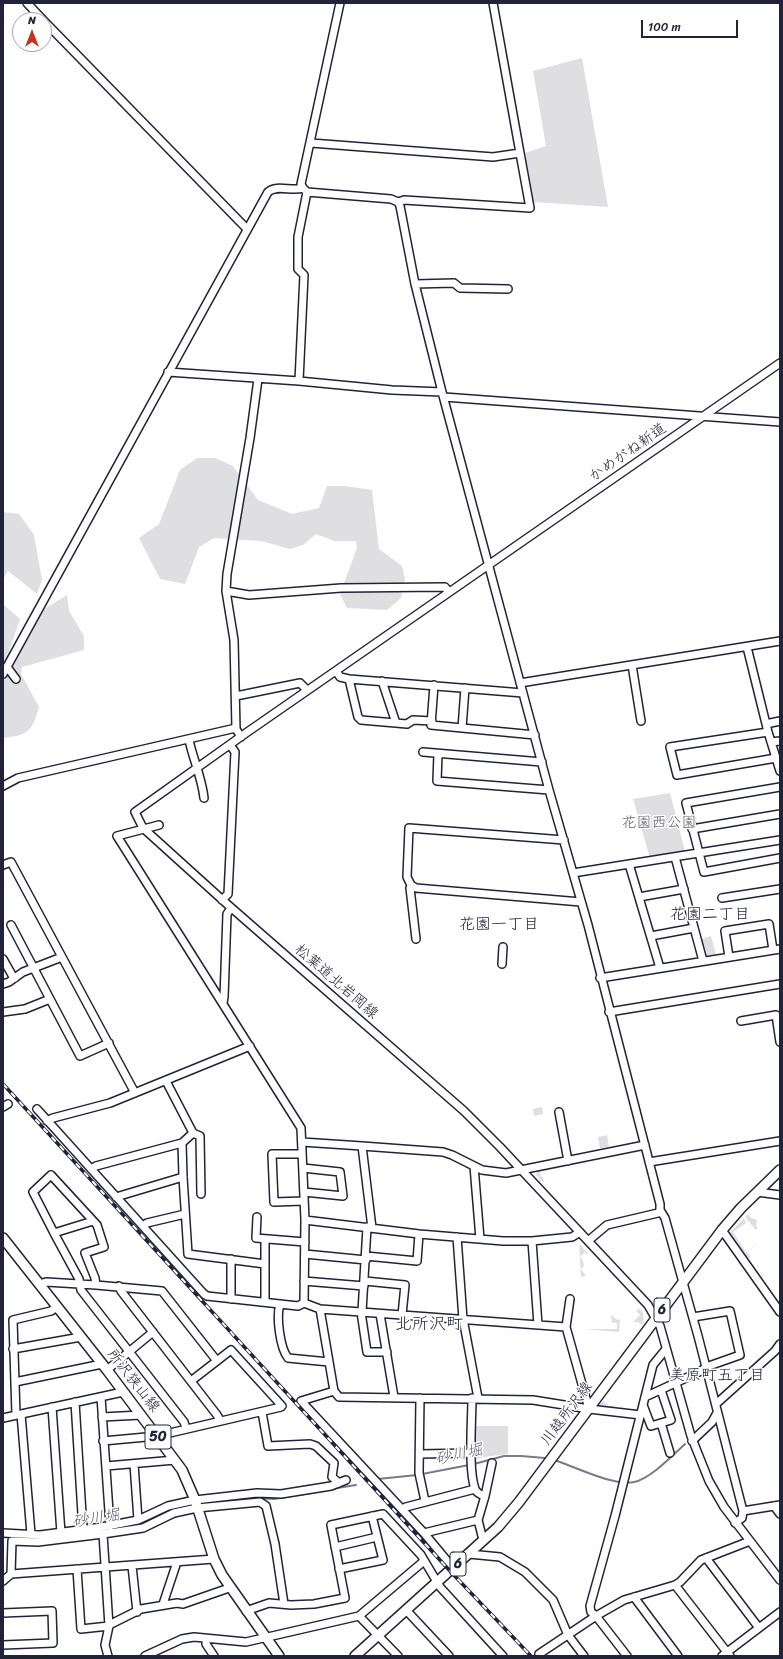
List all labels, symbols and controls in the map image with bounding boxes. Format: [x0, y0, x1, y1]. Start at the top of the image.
text: N [28, 11, 36, 30]
north arrow [12, 12, 52, 52]
scale bar [643, 12, 740, 38]
text: 100 m [648, 16, 681, 38]
street label: かめがね新道 [586, 420, 670, 486]
park label: 花園西公園 [622, 814, 696, 832]
district label: 花園二丁目 [670, 905, 750, 925]
district label: 花園一丁目 [459, 915, 539, 935]
street label: 松葉道北岩岡線 [290, 941, 382, 1023]
road number: 6 [654, 1298, 670, 1322]
district label: 北所沢町 [395, 1315, 463, 1335]
street label: 所沢狭山線 [103, 1346, 163, 1416]
district label: 美原町五丁目 [669, 1366, 765, 1386]
street label: 川越所沢線 [537, 1379, 597, 1449]
road number: 50 [145, 1425, 171, 1449]
water label: 砂川堀 [434, 1441, 484, 1469]
water label: 砂川堀 [71, 1506, 121, 1532]
road number: 6 [450, 1552, 466, 1576]

